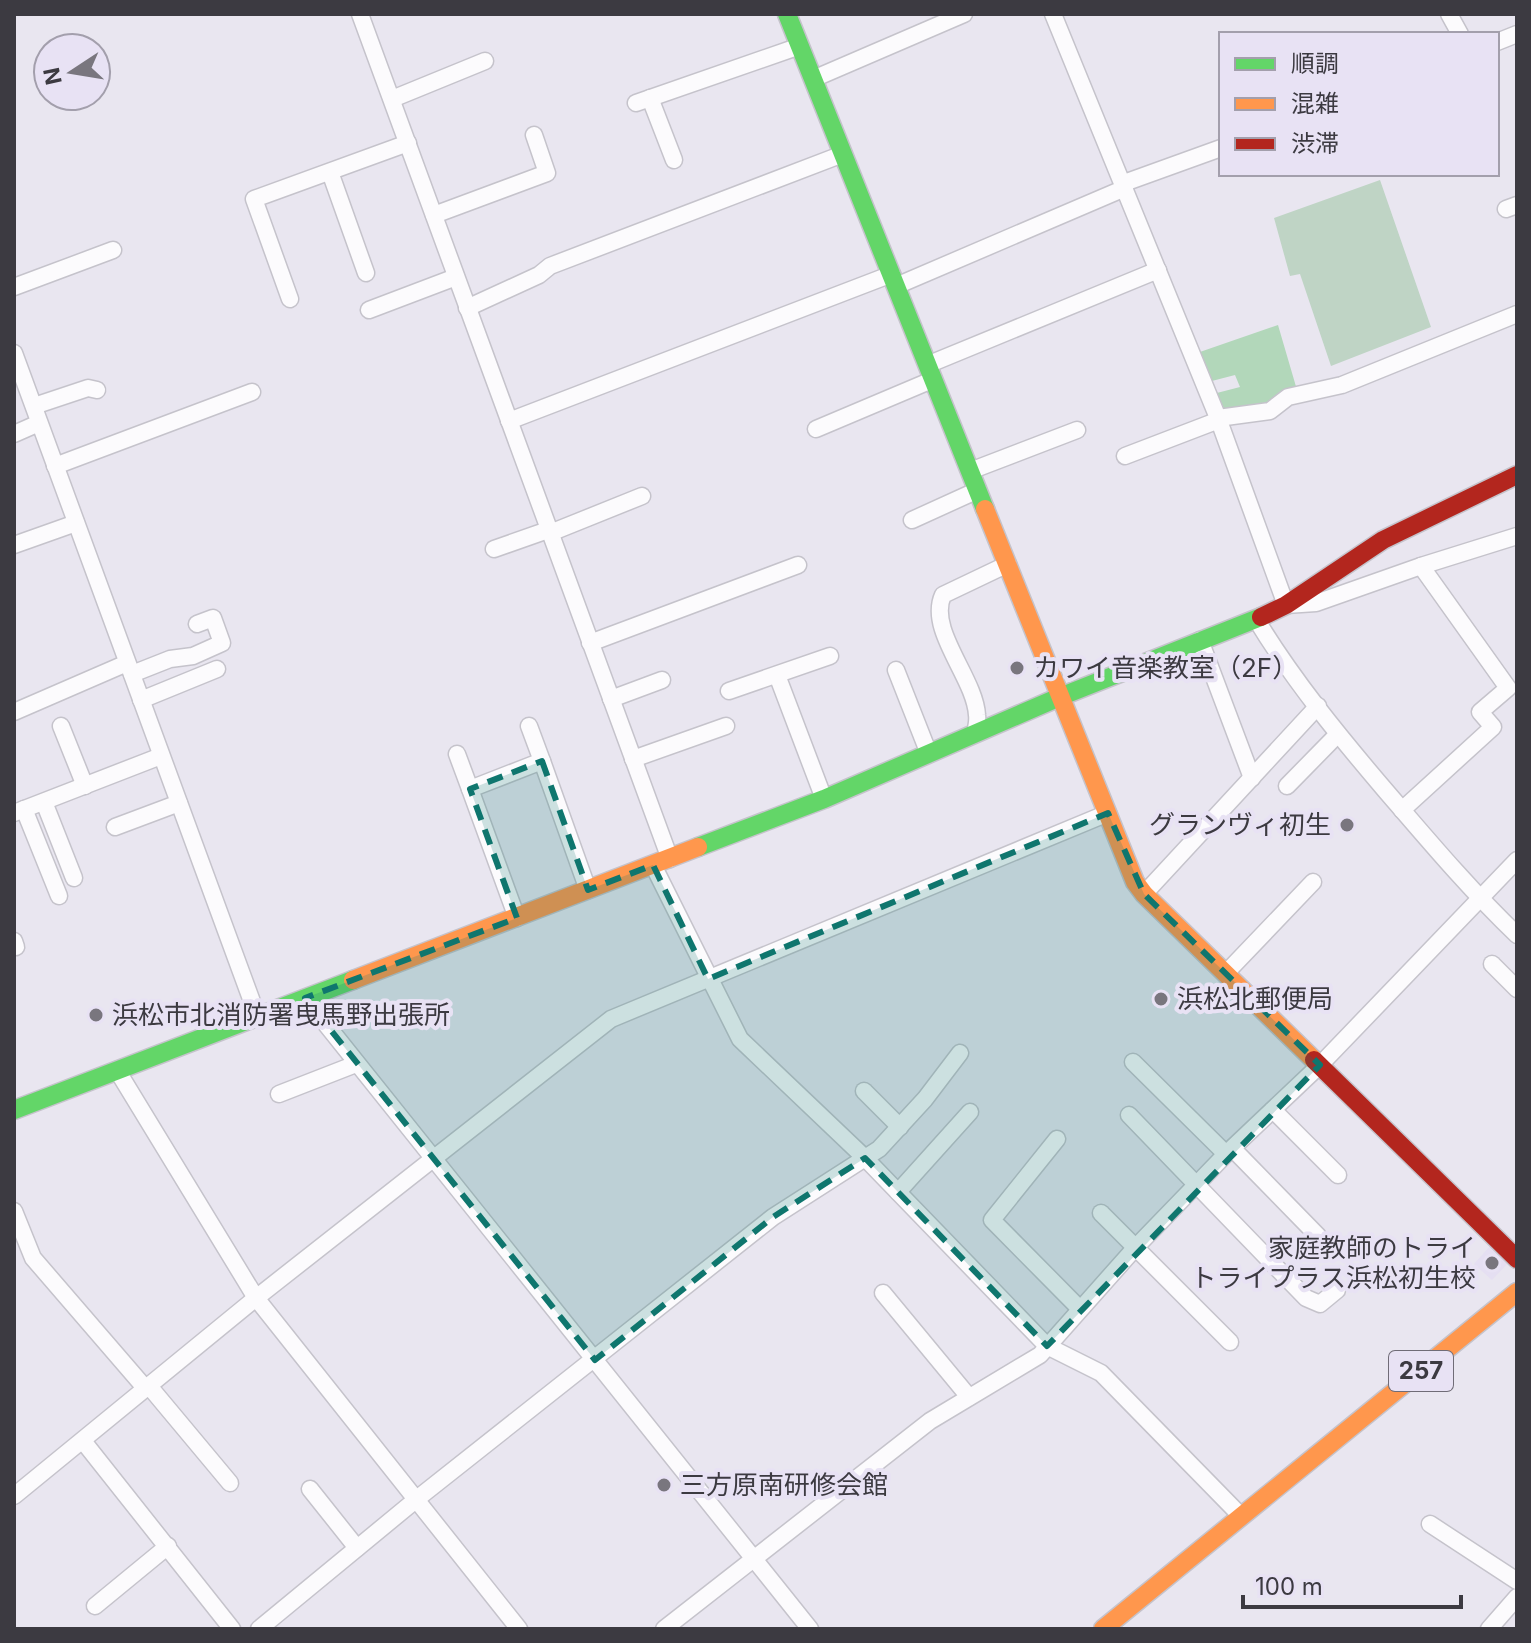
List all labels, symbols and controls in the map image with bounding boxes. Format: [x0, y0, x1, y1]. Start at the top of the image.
north arrow [32, 32, 112, 112]
legend [1219, 32, 1499, 176]
text: 順調 [1291, 49, 1339, 78]
text: N [38, 65, 67, 87]
text: 混雑 [1291, 89, 1339, 118]
text: 渋滞 [1291, 129, 1339, 158]
place label: カワイ音楽教室（2F） [1033, 652, 1298, 683]
marker: カワイ音楽教室（2F） [1008, 659, 1026, 677]
place label: グランヴィ初生 [1149, 809, 1331, 840]
marker: グランヴィ初生 [1338, 816, 1356, 834]
place label: 浜松北郵便局 [1177, 983, 1333, 1014]
marker: 浜松北郵便局 [1152, 990, 1170, 1008]
place label: 浜松市北消防署曳馬野出張所 [112, 999, 450, 1030]
marker: 浜松市北消防署曳馬野出張所 [87, 1006, 105, 1024]
place label: 家庭教師のトライ トライプラス浜松初生校 [1191, 1232, 1476, 1293]
marker: 家庭教師のトライ トライプラス浜松初生校 [1483, 1254, 1501, 1272]
road number: 257 [1389, 1351, 1453, 1391]
place label: 三方原南研修会館 [680, 1469, 888, 1500]
marker: 三方原南研修会館 [655, 1476, 673, 1494]
scale bar [1243, 1559, 1461, 1609]
text: 100 m [1255, 1572, 1323, 1601]

